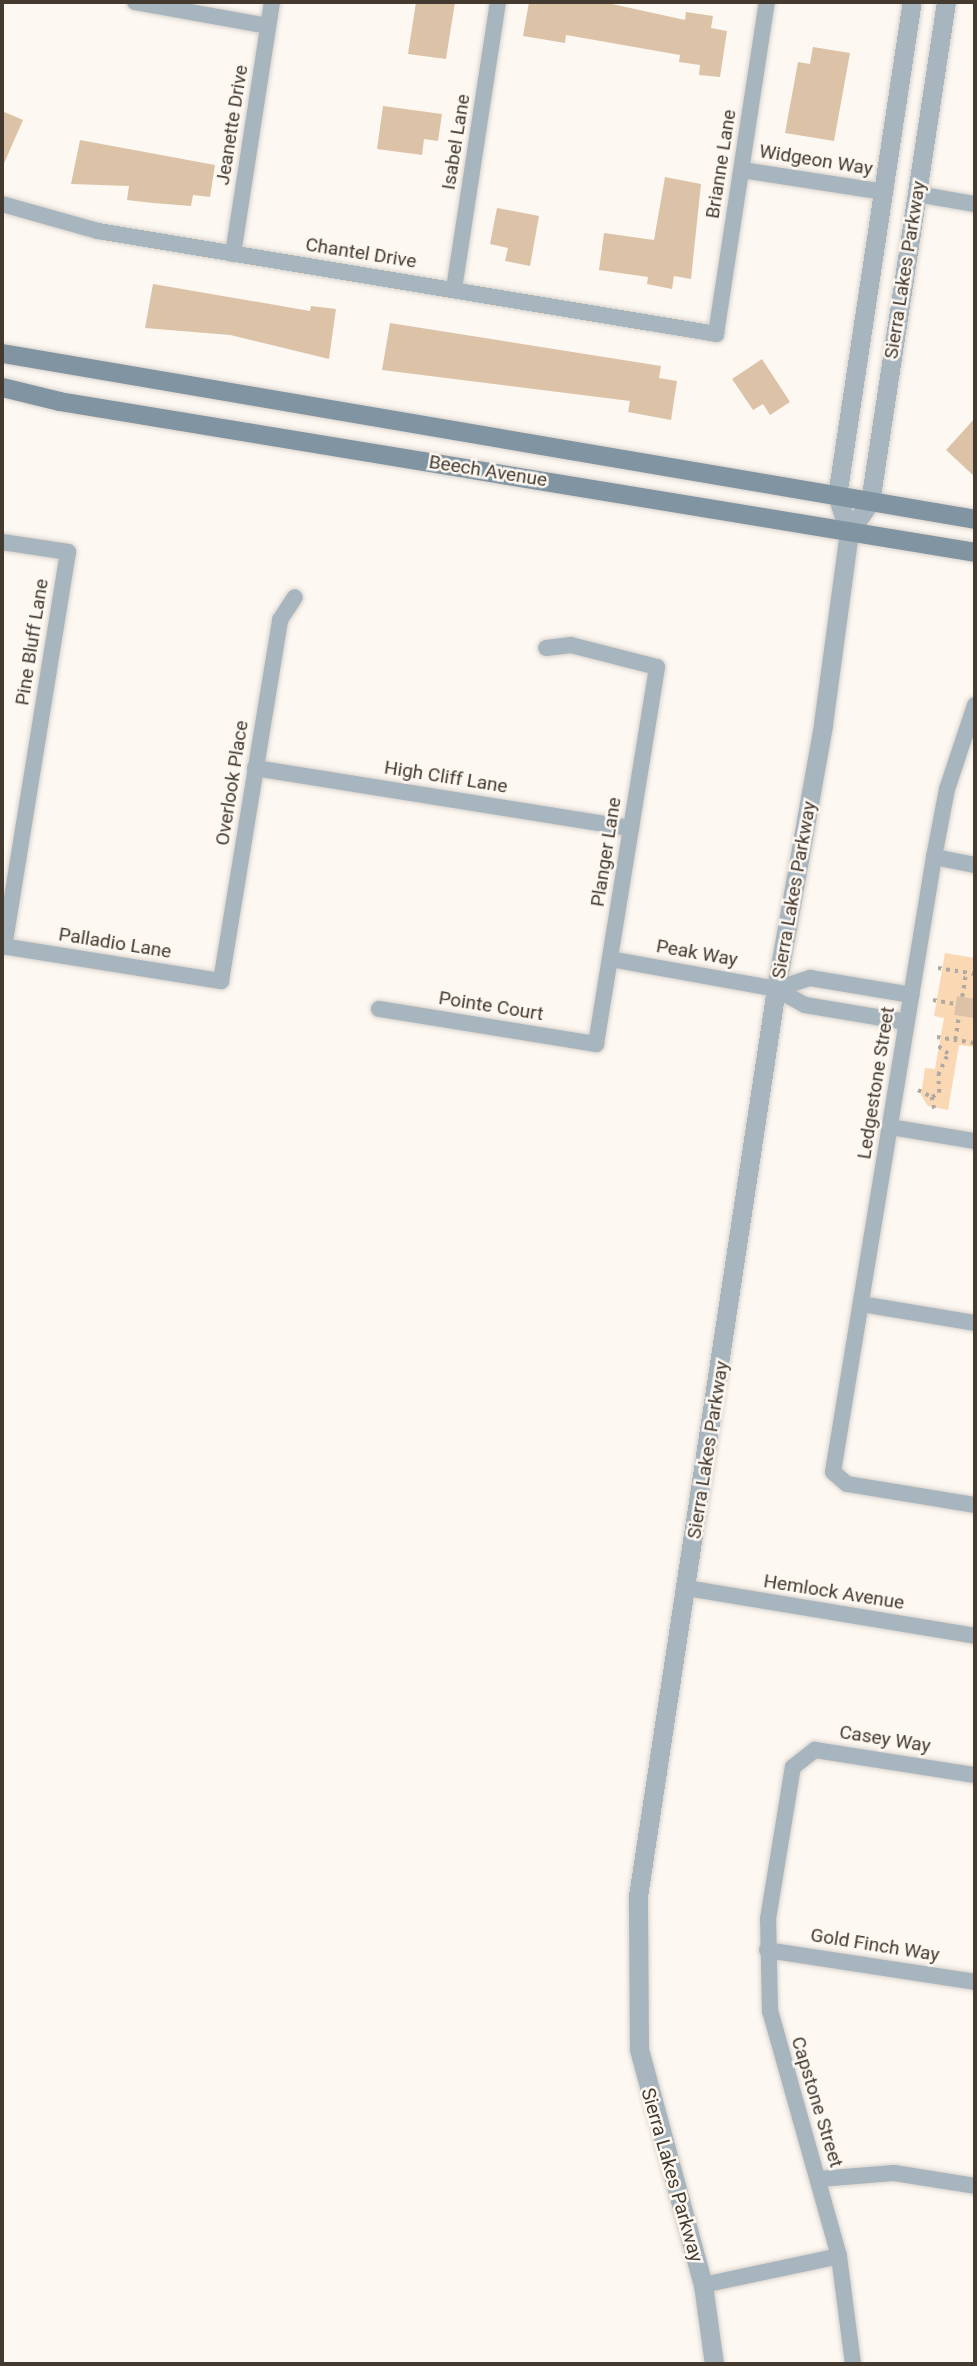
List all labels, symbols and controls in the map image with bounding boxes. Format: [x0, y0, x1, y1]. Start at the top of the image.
street label: Jeanette Drive [211, 63, 253, 187]
street label: Isabel Lane [437, 93, 475, 191]
street label: Brianne Lane [701, 108, 741, 220]
street label: Widgeon Way [758, 140, 874, 180]
street label: Sierra Lakes Parkway [880, 179, 930, 361]
street label: Chantel Drive [304, 233, 418, 273]
street label: Beech Avenue [427, 450, 549, 492]
street label: Pine Bluff Lane [11, 577, 53, 707]
street label: Overlook Place [211, 719, 253, 847]
street label: High Cliff Lane [383, 756, 509, 798]
street label: Planger Lane [586, 796, 626, 908]
street label: Sierra Lakes Parkway [767, 799, 821, 981]
street label: Palladio Lane [57, 923, 173, 963]
street label: Peak Way [654, 935, 740, 971]
street label: Pointe Court [437, 986, 545, 1026]
street label: Ledgestone Street [853, 1005, 899, 1161]
street label: Sierra Lakes Parkway [683, 1359, 733, 1541]
street label: Hemlock Avenue [762, 1570, 906, 1614]
street label: Casey Way [838, 1721, 932, 1757]
street label: Gold Finch Way [809, 1924, 941, 1966]
street label: Capstone Street [786, 2034, 848, 2170]
street label: Sierra Lakes Parkway [636, 2085, 708, 2265]

